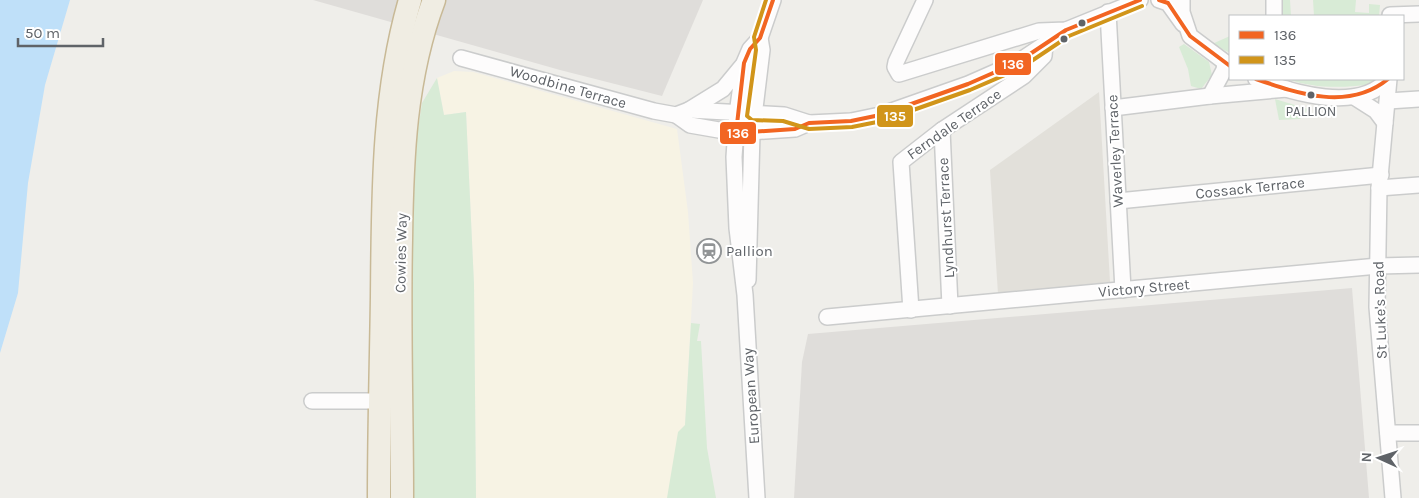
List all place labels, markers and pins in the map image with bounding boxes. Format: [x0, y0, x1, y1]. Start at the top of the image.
unlabelled marker [1077, 18, 1087, 28]
unlabelled marker [1059, 34, 1069, 44]
marker: PALLION [1306, 90, 1316, 100]
place label: PALLION [1286, 103, 1336, 120]
station icon: Pallion [696, 238, 722, 264]
place label: Pallion [726, 242, 773, 260]

